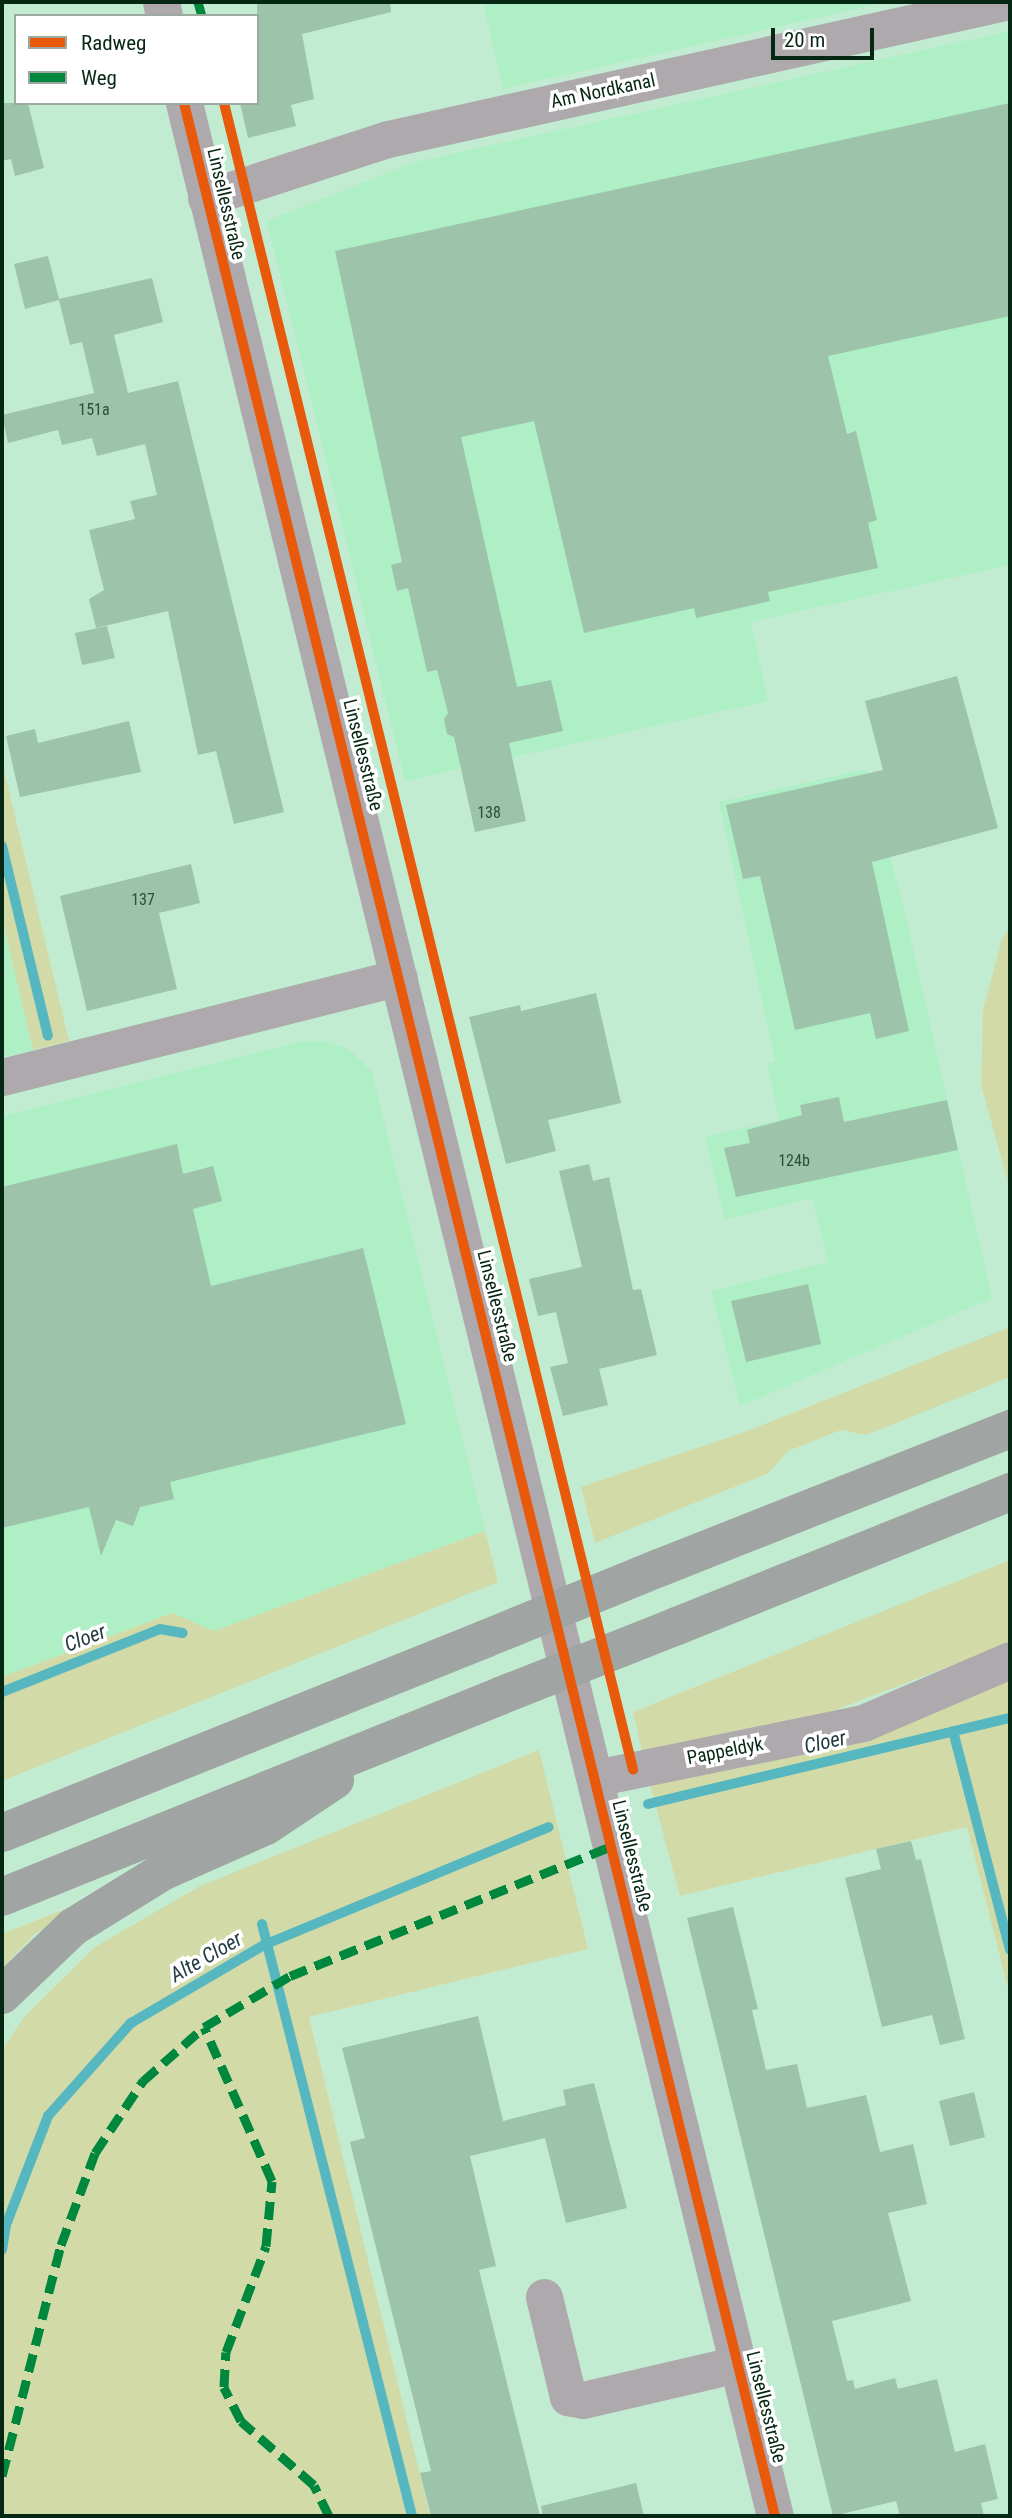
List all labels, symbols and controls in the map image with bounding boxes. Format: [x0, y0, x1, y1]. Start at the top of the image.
legend [14, 14, 259, 105]
scale bar [774, 14, 877, 58]
text: 20 m [784, 28, 825, 52]
text: Radweg [81, 31, 146, 55]
text: Weg [81, 66, 117, 90]
street label: Am Nordkanal [549, 69, 657, 113]
street label: Linsellesstraße [202, 146, 250, 262]
house number: 151a [78, 400, 110, 420]
street label: Linsellesstraße [338, 697, 388, 813]
house number: 138 [477, 803, 501, 823]
house number: 137 [131, 890, 155, 910]
house number: 124b [778, 1151, 810, 1171]
street label: Linsellesstraße [472, 1248, 522, 1364]
water label: Cloer [61, 1619, 109, 1657]
water label: Cloer [802, 1725, 848, 1759]
street label: Pappeldyk [685, 1732, 765, 1770]
street label: Linsellesstraße [607, 1798, 657, 1914]
water label: Alte Cloer [166, 1926, 246, 1988]
street label: Linsellesstraße [741, 2349, 791, 2465]

